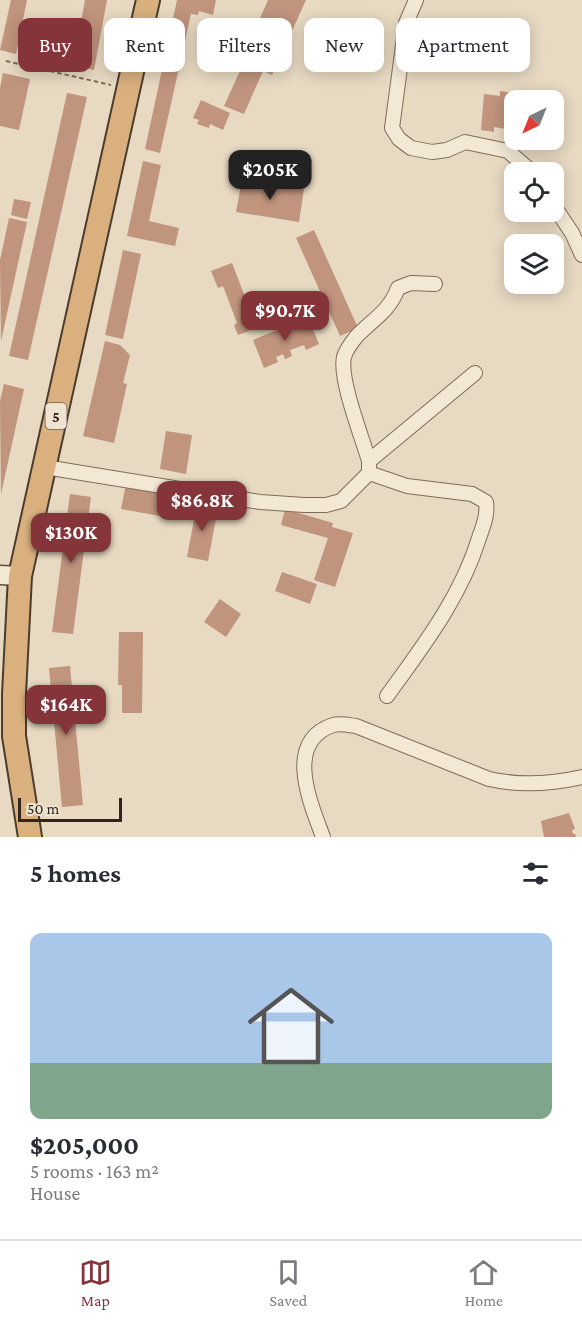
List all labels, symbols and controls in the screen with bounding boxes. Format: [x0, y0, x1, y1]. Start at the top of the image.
chip: Buy [18, 18, 92, 72]
chip: Rent [104, 18, 185, 72]
chip: Filters [197, 18, 292, 72]
chip: New [304, 18, 384, 72]
chip: Apartment [396, 18, 530, 72]
north arrow [504, 90, 564, 150]
map controls [504, 90, 564, 294]
pin: $205K [228, 150, 312, 201]
text: $205K [243, 158, 297, 180]
button: locate [504, 162, 564, 222]
button: layers [504, 234, 564, 294]
pin: $90.7K [236, 291, 334, 342]
text: $90.7K [255, 299, 315, 321]
road number: 5 [46, 403, 66, 429]
pin: $86.8K [153, 481, 251, 532]
text: $86.8K [171, 489, 233, 511]
pin: $130K [29, 513, 113, 564]
text: $130K [45, 521, 97, 543]
pin: $164K [24, 685, 108, 736]
text: $164K [40, 693, 92, 715]
scale bar [18, 795, 122, 822]
text: 50 m [27, 800, 59, 817]
icon: filters [519, 857, 552, 890]
text: 5 homes [30, 859, 121, 888]
icon: home [237, 972, 345, 1080]
text: $205,000 [30, 1131, 139, 1160]
text: 5 rooms · 163 m² [30, 1160, 159, 1182]
text: House [30, 1182, 80, 1204]
tab: Map [79, 1256, 112, 1309]
tab: Saved [270, 1256, 307, 1309]
tab: Home [465, 1256, 503, 1309]

